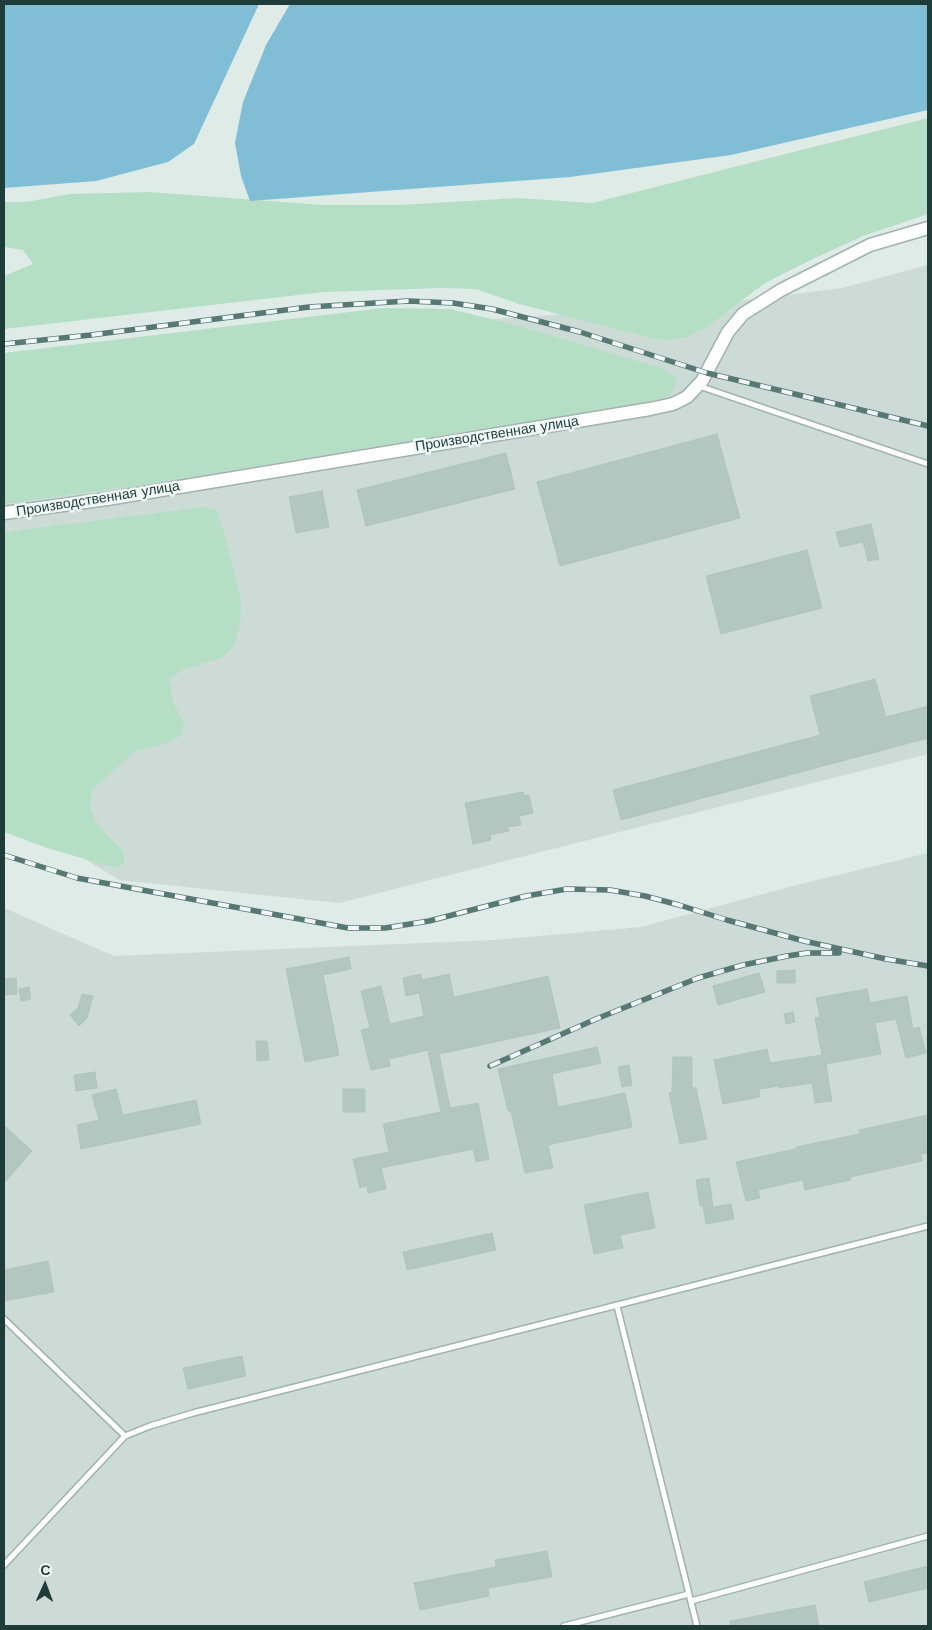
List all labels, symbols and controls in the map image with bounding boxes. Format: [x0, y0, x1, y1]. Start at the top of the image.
street label: Производственная улица [414, 413, 580, 455]
street label: Производственная улица [15, 478, 181, 520]
north arrow [20, 1560, 70, 1610]
text: С [40, 1562, 51, 1578]

